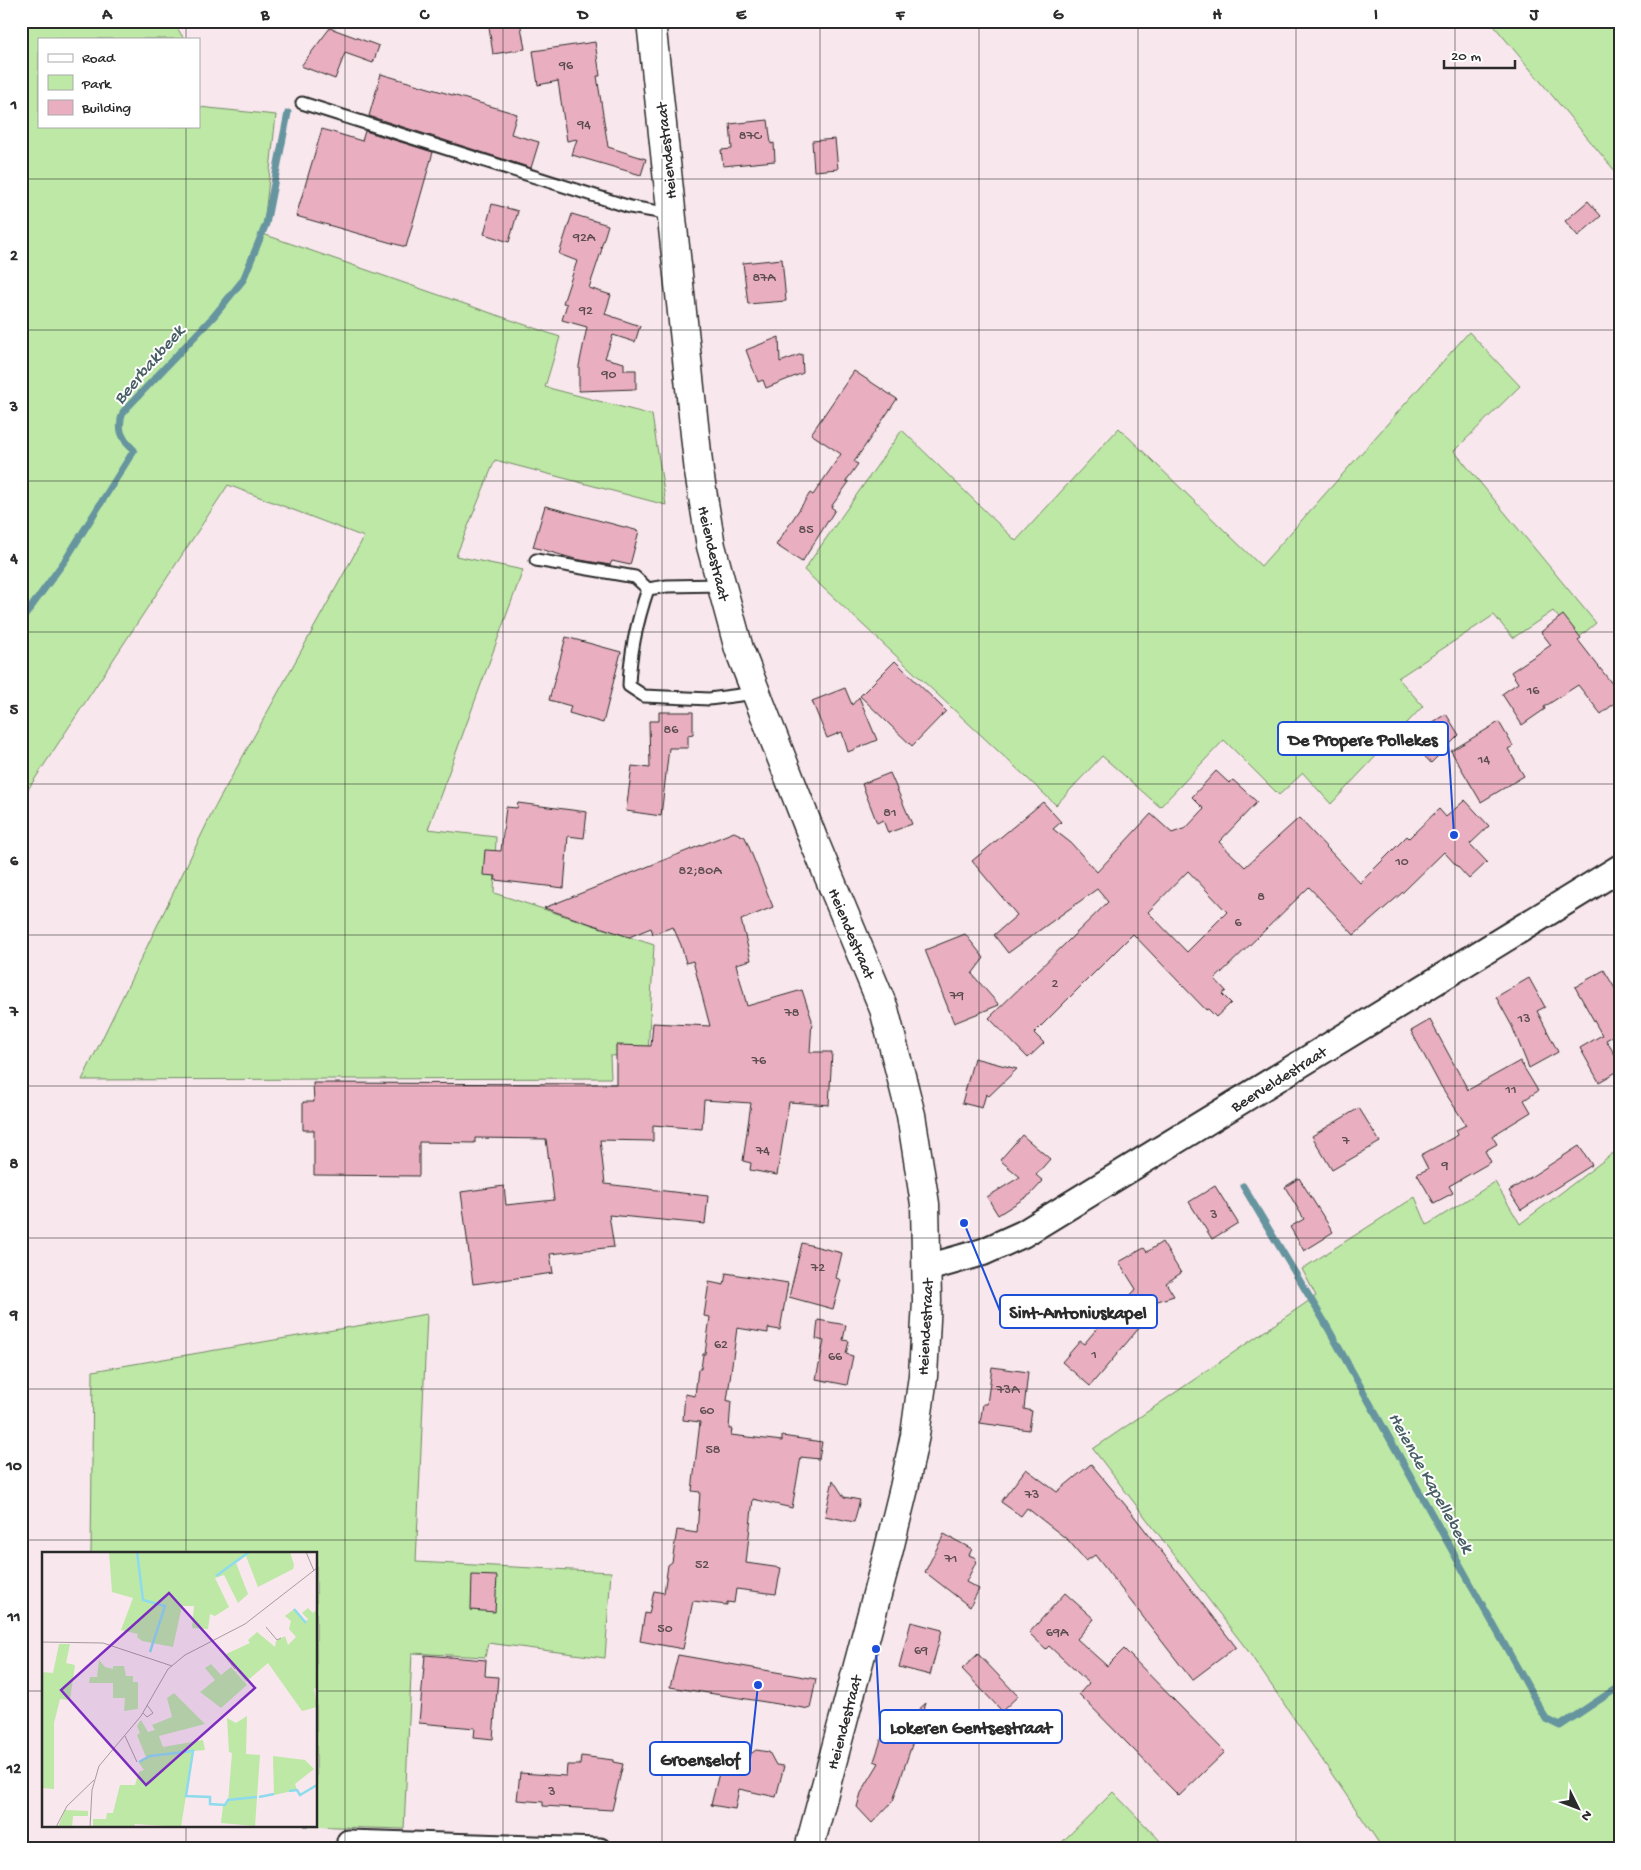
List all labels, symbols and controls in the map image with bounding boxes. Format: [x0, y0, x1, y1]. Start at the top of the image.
text: A [101, 7, 113, 26]
text: B [260, 7, 270, 26]
text: C [419, 7, 430, 26]
text: D [576, 7, 589, 26]
text: E [736, 7, 747, 26]
text: F [895, 7, 906, 26]
text: G [1053, 7, 1064, 26]
text: H [1212, 7, 1222, 26]
text: I [1374, 7, 1378, 26]
text: J [1529, 7, 1540, 26]
legend [38, 38, 200, 128]
scale bar [1444, 38, 1515, 70]
text: 20 m [1451, 48, 1481, 66]
text: Road [82, 50, 116, 68]
house number: 96 [558, 58, 574, 75]
text: Park [81, 76, 112, 94]
text: 1 [10, 97, 17, 116]
text: Building [81, 100, 131, 118]
street label: Heiendestraat [654, 100, 683, 200]
house number: 94 [576, 117, 591, 134]
house number: 87C [739, 128, 763, 145]
house number: 92A [572, 230, 596, 247]
text: 2 [10, 248, 18, 267]
house number: 87A [752, 270, 776, 287]
house number: 92 [578, 303, 593, 320]
water label: Beerbakbeek [110, 320, 191, 409]
house number: 90 [601, 367, 617, 384]
text: 3 [9, 399, 18, 418]
street label: Heiendestraat [691, 505, 732, 604]
house number: 85 [798, 522, 814, 539]
text: 4 [9, 551, 18, 570]
house number: 16 [1526, 683, 1540, 700]
text: 5 [10, 702, 19, 721]
house number: 86 [664, 722, 679, 739]
callout: De Propere Pollekes [1278, 722, 1448, 755]
text: De Propere Pollekes [1286, 731, 1439, 752]
house number: 14 [1477, 752, 1491, 769]
house number: 81 [883, 805, 897, 822]
text: 6 [10, 853, 19, 872]
house number: 10 [1394, 854, 1409, 871]
house number: 82;80A [679, 863, 722, 880]
street label: Heiendestraat [822, 886, 878, 984]
house number: 8 [1257, 889, 1265, 906]
house number: 6 [1234, 915, 1242, 932]
house number: 2 [1052, 976, 1059, 993]
house number: 79 [949, 988, 964, 1005]
text: 7 [9, 1004, 19, 1023]
house number: 78 [784, 1005, 800, 1022]
house number: 13 [1517, 1011, 1530, 1028]
street label: Beerveldestraat [1228, 1043, 1332, 1118]
house number: 76 [751, 1053, 767, 1070]
house number: 11 [1504, 1082, 1517, 1099]
house number: 7 [1341, 1133, 1350, 1150]
house number: 74 [755, 1143, 770, 1160]
text: 8 [10, 1156, 19, 1175]
house number: 9 [1440, 1158, 1449, 1175]
house number: 3 [1209, 1207, 1218, 1224]
house number: 72 [810, 1260, 825, 1277]
street label: Heiendestraat [915, 1277, 940, 1376]
callout: Sint-Antoniuskapel [1000, 1295, 1157, 1328]
text: Sint-Antoniuskapel [1009, 1304, 1147, 1325]
text: 9 [9, 1307, 18, 1326]
house number: 62 [714, 1337, 728, 1354]
house number: 1 [1090, 1347, 1097, 1364]
house number: 66 [828, 1349, 843, 1366]
house number: 73A [996, 1382, 1020, 1399]
house number: 60 [699, 1403, 715, 1420]
water label: Heiende Kapellebeek [1383, 1410, 1478, 1559]
house number: 58 [705, 1442, 721, 1459]
text: 10 [5, 1458, 22, 1477]
house number: 73 [1024, 1487, 1039, 1504]
house number: 71 [944, 1551, 957, 1568]
inset map [42, 1552, 318, 1828]
house number: 52 [695, 1557, 709, 1574]
text: 11 [7, 1609, 20, 1628]
house number: 50 [657, 1621, 673, 1638]
house number: 69A [1046, 1625, 1069, 1642]
house number: 69 [914, 1643, 928, 1660]
street label: Heiendestraat [825, 1672, 868, 1772]
callout: Lokeren Gentsestraat [880, 1710, 1062, 1743]
text: Lokeren Gentsestraat [890, 1719, 1054, 1740]
callout: Groenselof [650, 1742, 750, 1775]
text: Groenselof [660, 1751, 741, 1772]
text: 12 [6, 1761, 21, 1780]
north arrow [1554, 1782, 1604, 1832]
house number: 3 [547, 1784, 556, 1801]
text: N [1576, 1806, 1595, 1824]

